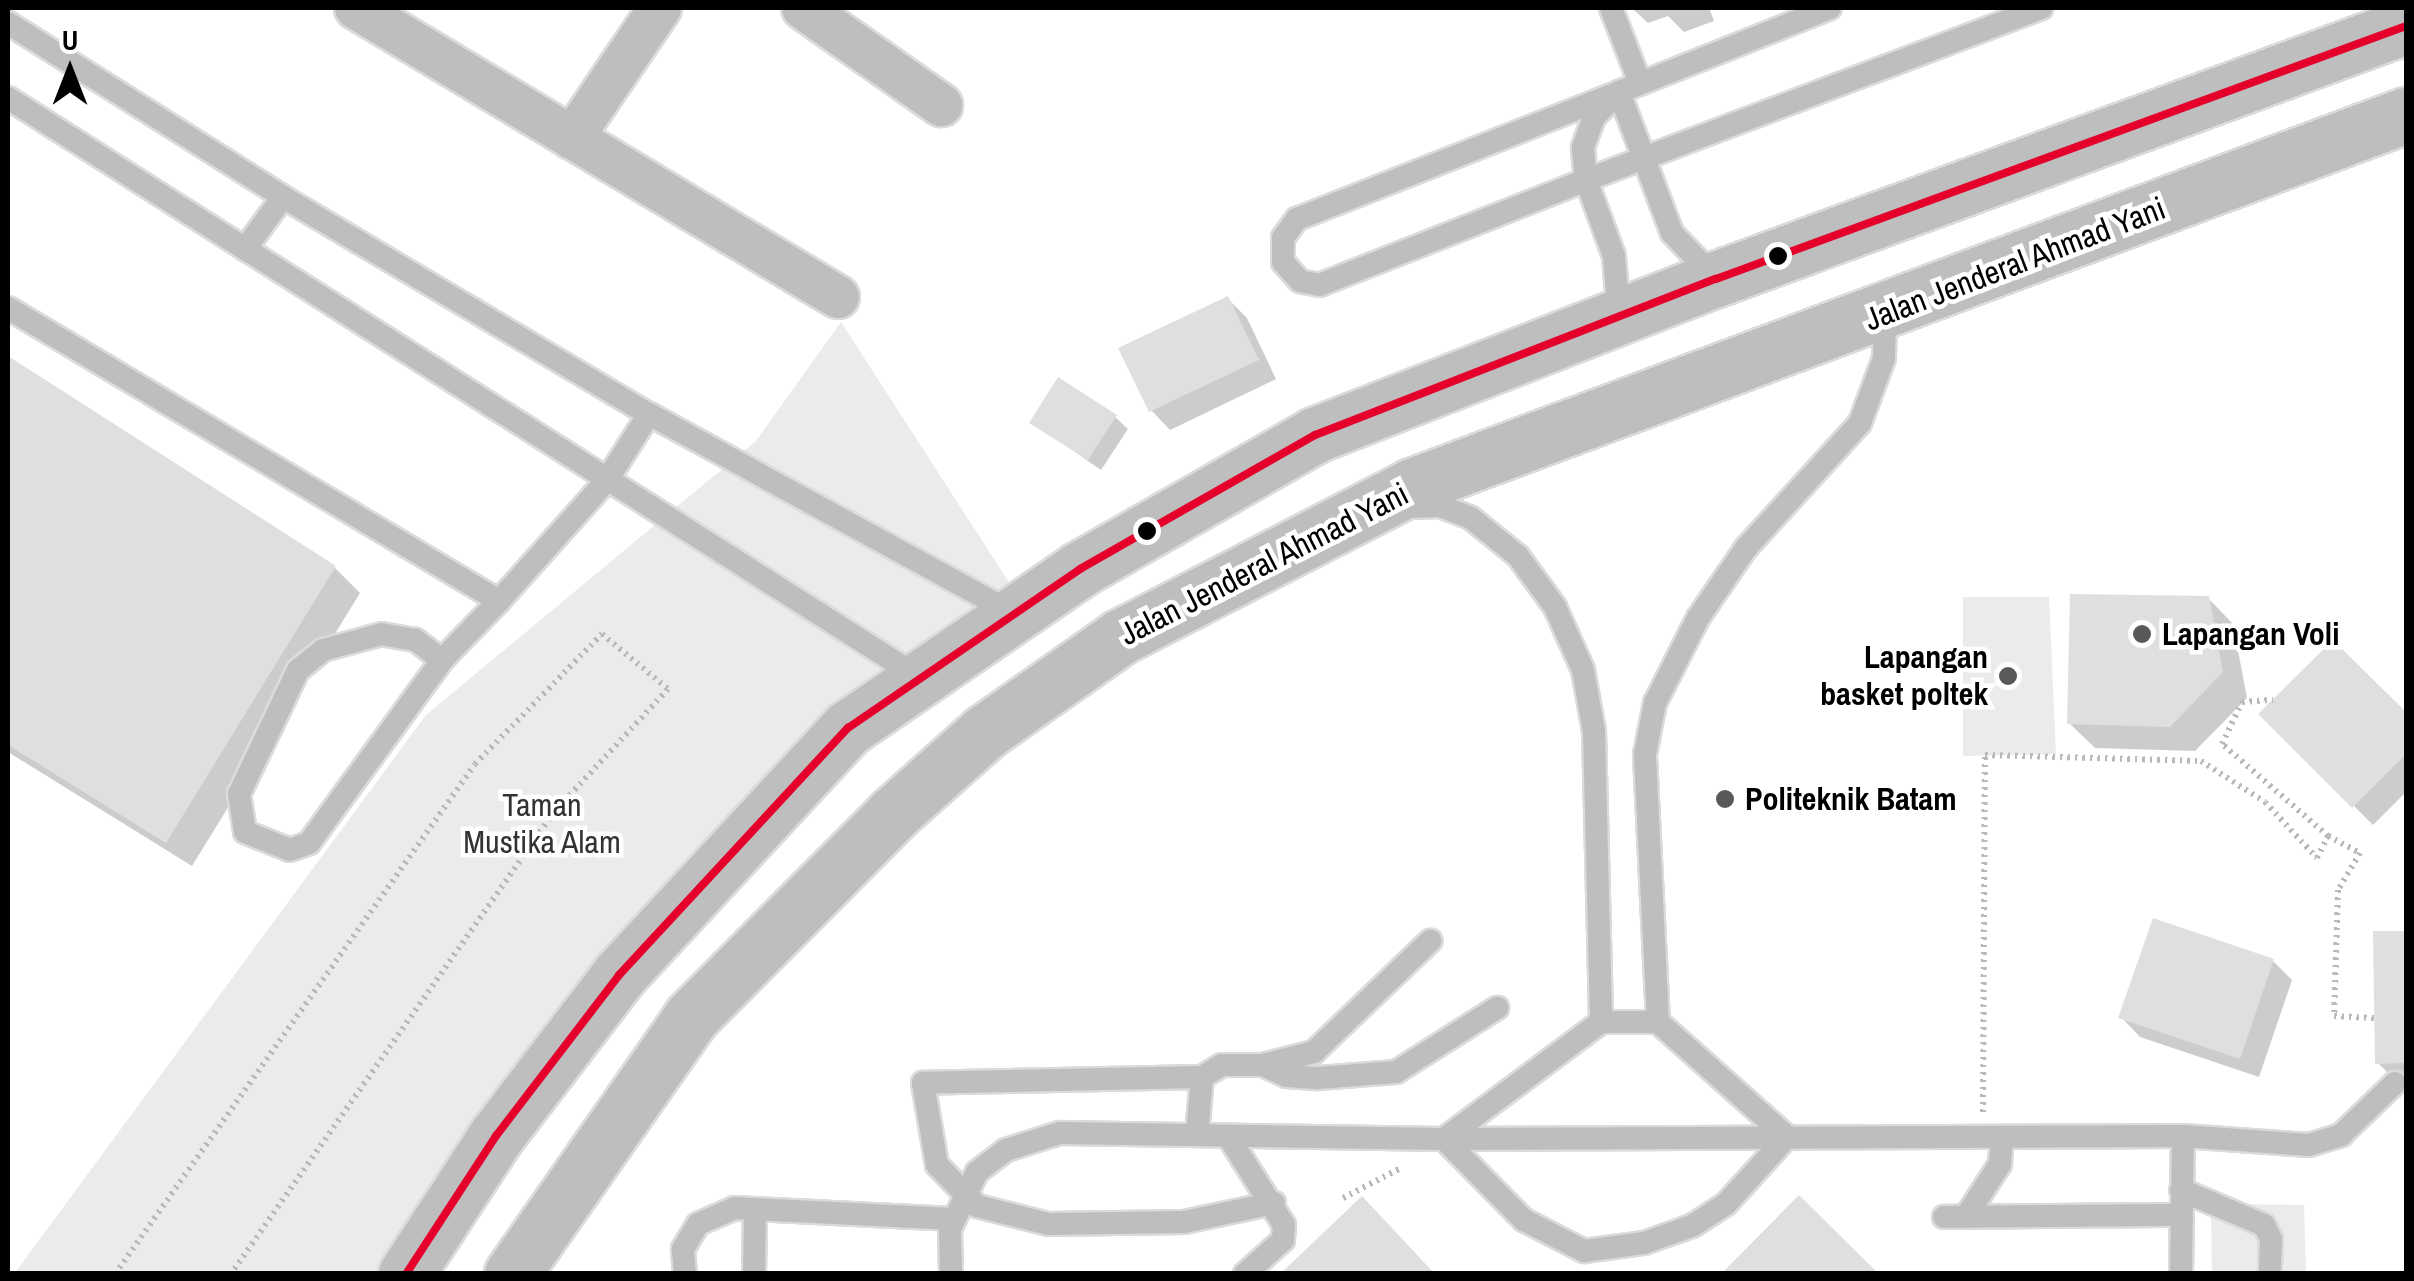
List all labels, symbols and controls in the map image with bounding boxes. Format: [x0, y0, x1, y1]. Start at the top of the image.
north arrow [20, 20, 120, 120]
text: U [62, 21, 78, 59]
street label: Jalan Jenderal Ahmad Yani [1859, 189, 2171, 339]
unlabelled marker [1768, 246, 1788, 266]
street label: Jalan Jenderal Ahmad Yani [1113, 474, 1415, 654]
unlabelled marker [1137, 521, 1157, 541]
place label: Lapangan Voli [2162, 615, 2339, 653]
marker: Lapangan Voli [2131, 623, 2153, 645]
place label: Lapangan basket poltek [1820, 639, 1988, 714]
marker: Lapangan basket poltek [1997, 665, 2019, 687]
place label: Politeknik Batam [1745, 780, 1956, 818]
park label: Taman Mustika Alam [463, 787, 621, 862]
marker: Politeknik Batam [1714, 788, 1736, 810]

